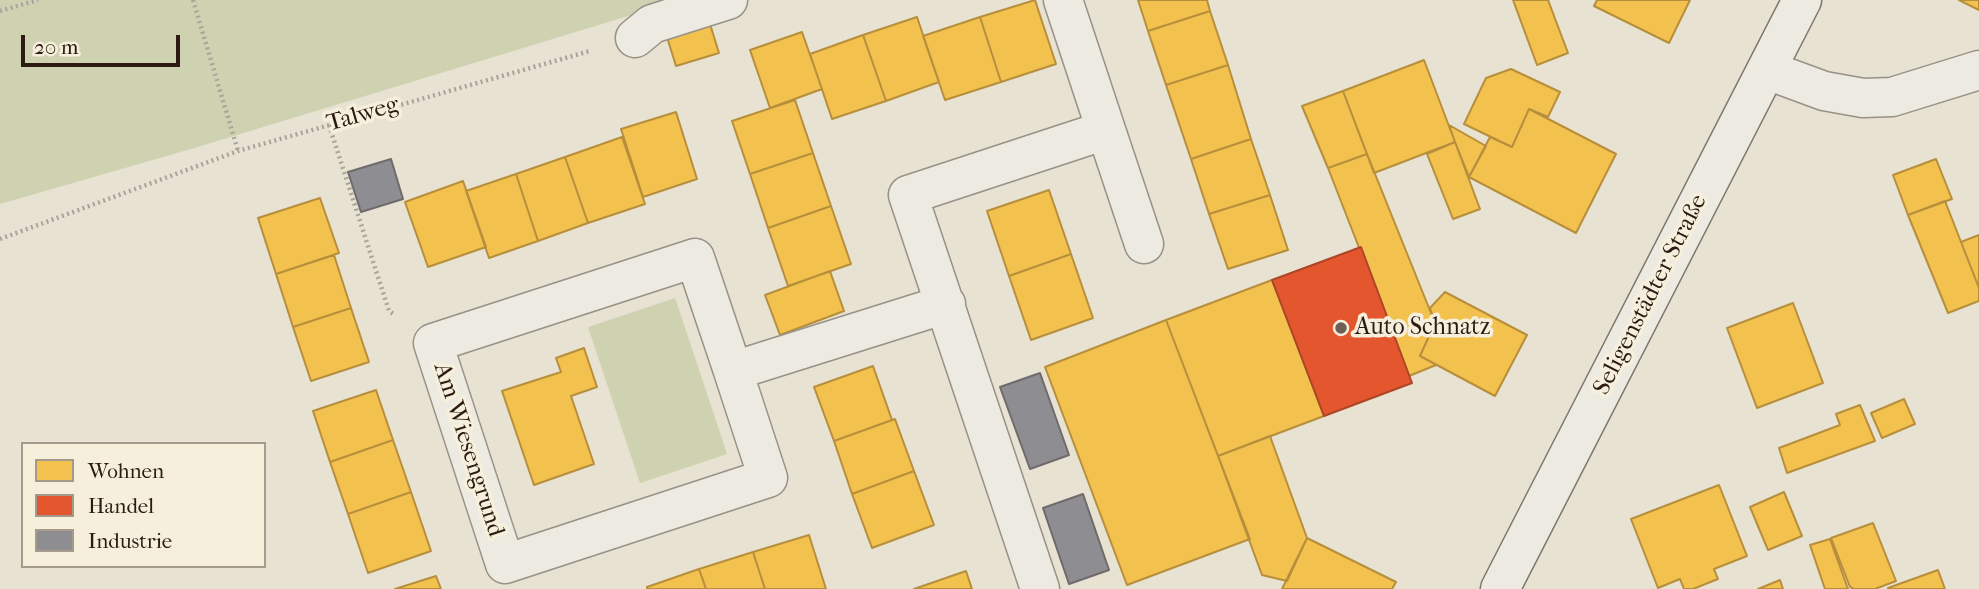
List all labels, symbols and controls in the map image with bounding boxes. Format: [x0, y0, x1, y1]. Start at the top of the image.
scale bar [24, 21, 184, 65]
text: 20 m [34, 35, 78, 59]
street label: Talweg [324, 91, 402, 139]
street label: Seligenstädter Straße [1588, 190, 1714, 400]
place label: Auto Schnatz [1355, 314, 1490, 342]
marker: Auto Schnatz [1333, 320, 1349, 336]
street label: Am Wiesengrund [426, 359, 510, 541]
legend [21, 442, 266, 568]
text: Wohnen [88, 459, 164, 483]
text: Handel [88, 494, 154, 518]
text: Industrie [88, 529, 172, 553]

